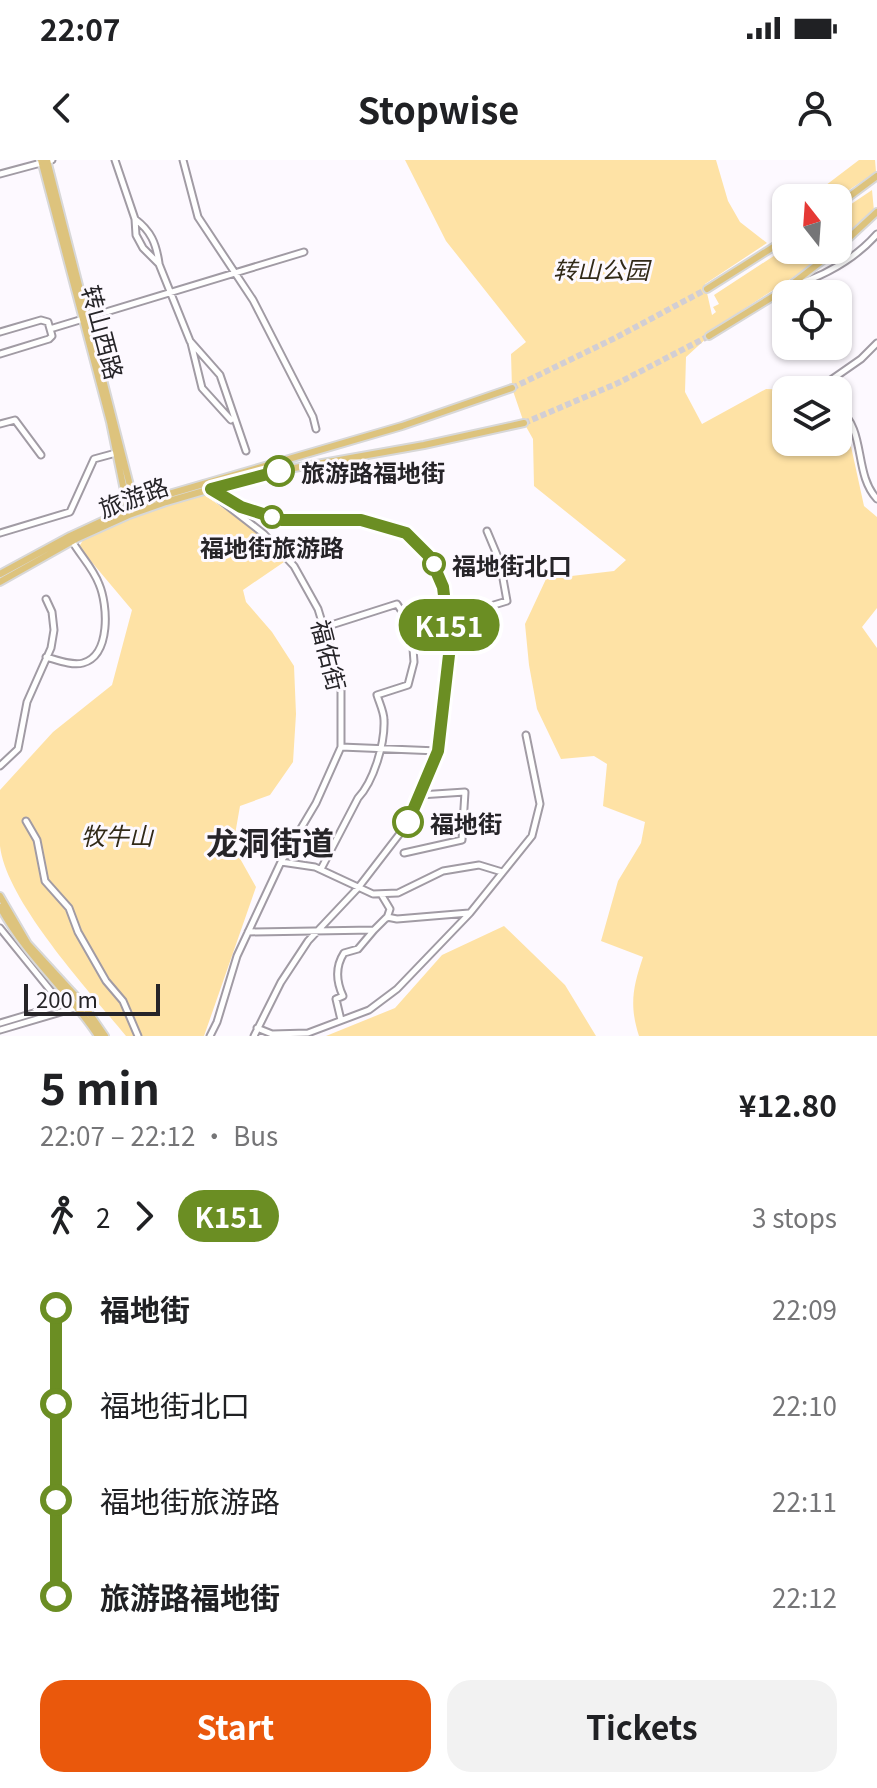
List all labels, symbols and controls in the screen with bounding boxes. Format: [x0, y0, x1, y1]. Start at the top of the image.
text: 22:07 [40, 6, 121, 50]
text: Stopwise [358, 82, 519, 134]
icon: back [40, 86, 84, 130]
icon: person [793, 86, 837, 130]
north arrow [772, 184, 852, 264]
map controls [772, 184, 852, 456]
park label: 转山公园 [553, 251, 652, 286]
button: locate [772, 280, 852, 360]
street label: 转山西路 [75, 281, 133, 383]
button: layers [772, 376, 852, 456]
place label: 旅游路福地街 [301, 454, 445, 489]
marker: 旅游路福地街 [264, 456, 294, 486]
street label: 旅游路 [93, 467, 173, 525]
marker: 福地街旅游路 [261, 506, 283, 528]
place label: 福地街旅游路 [200, 529, 344, 564]
place label: 福地街北口 [452, 547, 572, 582]
marker: 福地街北口 [423, 553, 445, 575]
line badge: K151 [393, 599, 505, 651]
text: K151 [415, 605, 483, 645]
street label: 福佑街 [304, 616, 356, 694]
place label: 福地街 [430, 805, 502, 840]
marker: 福地街 [393, 807, 423, 837]
park label: 牧牛山 [81, 817, 155, 852]
district label: 龙洞街道 [206, 818, 334, 864]
scale bar [24, 980, 160, 1016]
text: 200 m [36, 982, 98, 1014]
text: 5 min [40, 1054, 160, 1118]
text: ¥12.80 [739, 1082, 837, 1126]
text: 22:07 – 22:12 · Bus [40, 1116, 278, 1153]
icon: walk [40, 1194, 84, 1238]
icon: forward [122, 1194, 166, 1238]
text: K151 [194, 1196, 263, 1236]
text: 2 [96, 1198, 110, 1235]
text: 3 stops [752, 1198, 837, 1235]
text: 福地街 [100, 1286, 190, 1330]
text: 22:09 [772, 1290, 837, 1327]
text: 福地街北口 [100, 1382, 250, 1426]
text: 22:10 [772, 1386, 837, 1423]
text: 福地街旅游路 [100, 1478, 280, 1522]
text: 22:11 [772, 1482, 837, 1519]
text: 旅游路福地街 [100, 1574, 280, 1618]
text: 22:12 [772, 1578, 837, 1615]
button: Start [40, 1680, 431, 1772]
button: Tickets [447, 1680, 837, 1772]

